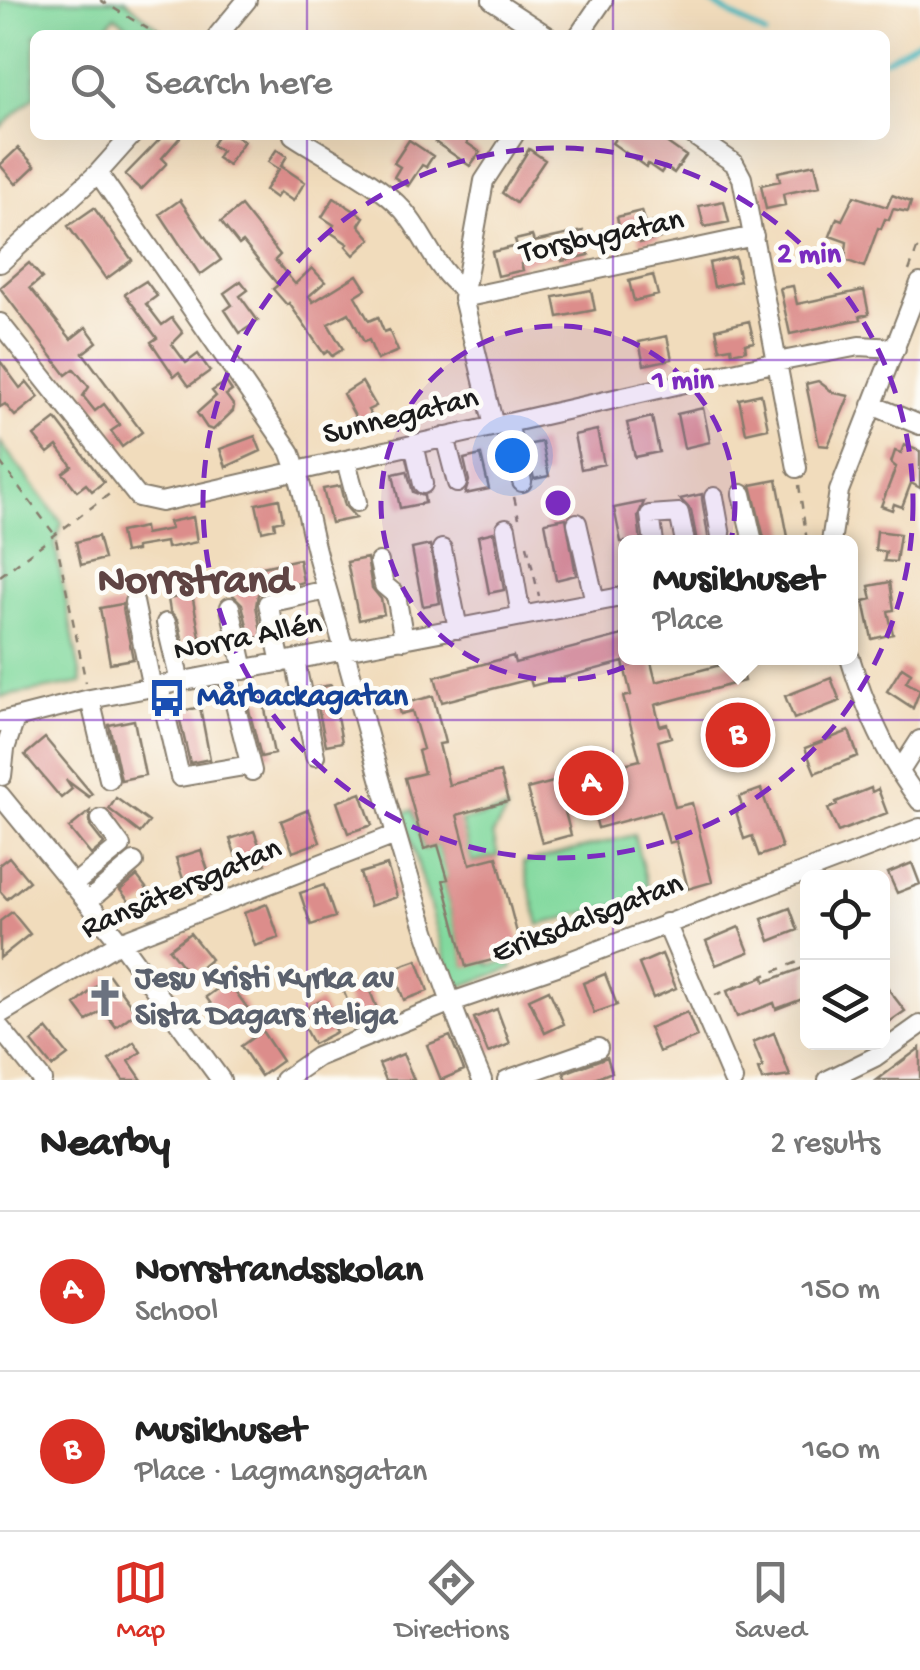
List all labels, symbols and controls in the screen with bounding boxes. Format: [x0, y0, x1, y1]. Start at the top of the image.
search box [30, 30, 890, 140]
icon: search [65, 58, 120, 113]
text: Search here [145, 63, 332, 107]
street label: Torsbygatan [515, 202, 687, 274]
text: 2 min [777, 239, 842, 274]
text: 1 min [651, 365, 714, 400]
street label: Sunnegatan [319, 380, 483, 456]
your location [487, 430, 538, 481]
centre of rings [540, 485, 576, 521]
popup [618, 535, 858, 665]
district label: Norrstrand [98, 559, 297, 608]
text: Musikhuset [653, 559, 823, 603]
text: Place [653, 603, 722, 641]
street label: Norra Allén [171, 606, 325, 672]
bus stop icon: Mårbackagatan [146, 677, 188, 719]
place label: Mårbackagatan [197, 679, 409, 717]
pin: B [706, 698, 770, 772]
pin: A [558, 746, 624, 820]
street label: Ransätersgatan [76, 831, 288, 949]
street label: Eriksdalsgatan [487, 866, 689, 974]
map controls [800, 870, 890, 1050]
button: locate [800, 870, 890, 960]
button: layers [800, 960, 890, 1050]
place label: Jesu Kristi Kyrka av Sista Dagars Heliga [134, 961, 399, 1036]
church icon: Jesu Kristi Kyrka av Sista Dagars Heliga [84, 977, 126, 1019]
text: Nearby [40, 1121, 170, 1170]
text: 2 results [770, 1126, 880, 1164]
text: Norrstrandsskolan [135, 1250, 423, 1294]
text: A [63, 1272, 82, 1310]
text: 150 m [802, 1272, 880, 1310]
text: School [135, 1294, 218, 1332]
text: Musikhuset [135, 1410, 306, 1454]
text: B [64, 1432, 81, 1470]
text: 160 m [802, 1432, 880, 1470]
text: Place · Lagmansgatan [135, 1454, 427, 1492]
tab: Map [113, 1555, 168, 1648]
tab: Directions [395, 1555, 509, 1648]
tab: Saved [735, 1555, 807, 1648]

